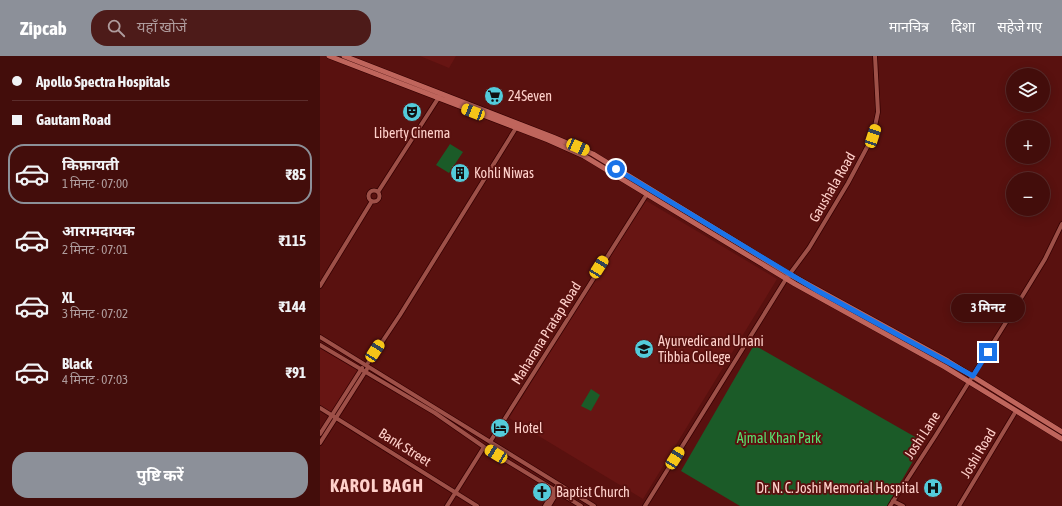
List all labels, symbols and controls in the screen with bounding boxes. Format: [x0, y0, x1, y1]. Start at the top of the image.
search box [91, 10, 371, 46]
text: Zipcab [20, 17, 67, 39]
icon: search [105, 17, 127, 39]
text: यहाँ खोजें [137, 18, 187, 35]
text: मानचित्र [889, 19, 929, 35]
text: दिशा [951, 19, 975, 35]
text: सहेजे गए [997, 19, 1042, 35]
map controls [1006, 68, 1050, 216]
button: layers [1006, 68, 1050, 112]
text: Apollo Spectra Hospitals [36, 73, 170, 90]
supermarket icon: 24Seven [483, 85, 505, 107]
place label: 24Seven [508, 88, 552, 104]
theatre icon: Liberty Cinema [401, 101, 423, 123]
car [460, 102, 486, 122]
text: Gautam Road [36, 111, 111, 128]
button: + [1006, 120, 1050, 164]
car [864, 123, 882, 149]
place label: Liberty Cinema [374, 125, 450, 141]
car [565, 137, 591, 157]
street label: Gaushala Road [806, 149, 858, 225]
icon: car [14, 156, 50, 192]
text: किफ़ायती [62, 156, 119, 173]
route start [607, 160, 625, 178]
building icon: Kohli Niwas [449, 162, 471, 184]
place label: Kohli Niwas [474, 165, 534, 181]
text: ₹85 [285, 166, 306, 183]
button: − [1006, 172, 1050, 216]
text: 1 मिनट · 07:00 [62, 176, 128, 191]
icon: car [14, 222, 50, 258]
text: आरामदायक [62, 222, 135, 239]
text: ₹115 [278, 232, 306, 249]
text: 2 मिनट · 07:01 [62, 242, 128, 257]
car [588, 254, 610, 280]
street label: Maharana Pratap Road [508, 279, 584, 387]
icon: car [14, 288, 50, 324]
text: XL [62, 289, 75, 306]
callout: 3 मिनट [951, 294, 1025, 322]
text: ₹144 [278, 298, 306, 315]
text: 3 मिनट [970, 300, 1006, 315]
text: 3 मिनट · 07:02 [62, 306, 128, 321]
place label: Ayurvedic and Unani Tibbia College [658, 333, 764, 365]
car [363, 338, 387, 364]
school or university icon: Ayurvedic and Unani Tibbia College [633, 338, 655, 360]
route end [979, 343, 997, 361]
icon: car [14, 354, 50, 390]
text: Black [62, 355, 92, 372]
text: ₹91 [285, 364, 306, 381]
text: 4 मिनट · 07:03 [62, 372, 128, 387]
street label: Joshi Lane [901, 408, 943, 462]
hotel icon: Hotel [489, 417, 511, 439]
place label: Hotel [514, 420, 543, 436]
street label: Bank Street [376, 425, 434, 469]
street label: Joshi Road [957, 425, 999, 481]
park label: Ajmal Khan Park [737, 430, 821, 446]
car [483, 443, 509, 465]
car [664, 445, 686, 471]
button: पुष्टि करें [12, 452, 308, 498]
district label: KAROL BAGH [330, 475, 424, 496]
hospital icon: Dr. N. C. Joshi Memorial Hospital [922, 477, 944, 499]
place label: Dr. N. C. Joshi Memorial Hospital [756, 480, 919, 496]
church icon: Baptist Church [531, 481, 553, 503]
place label: Baptist Church [556, 484, 630, 500]

